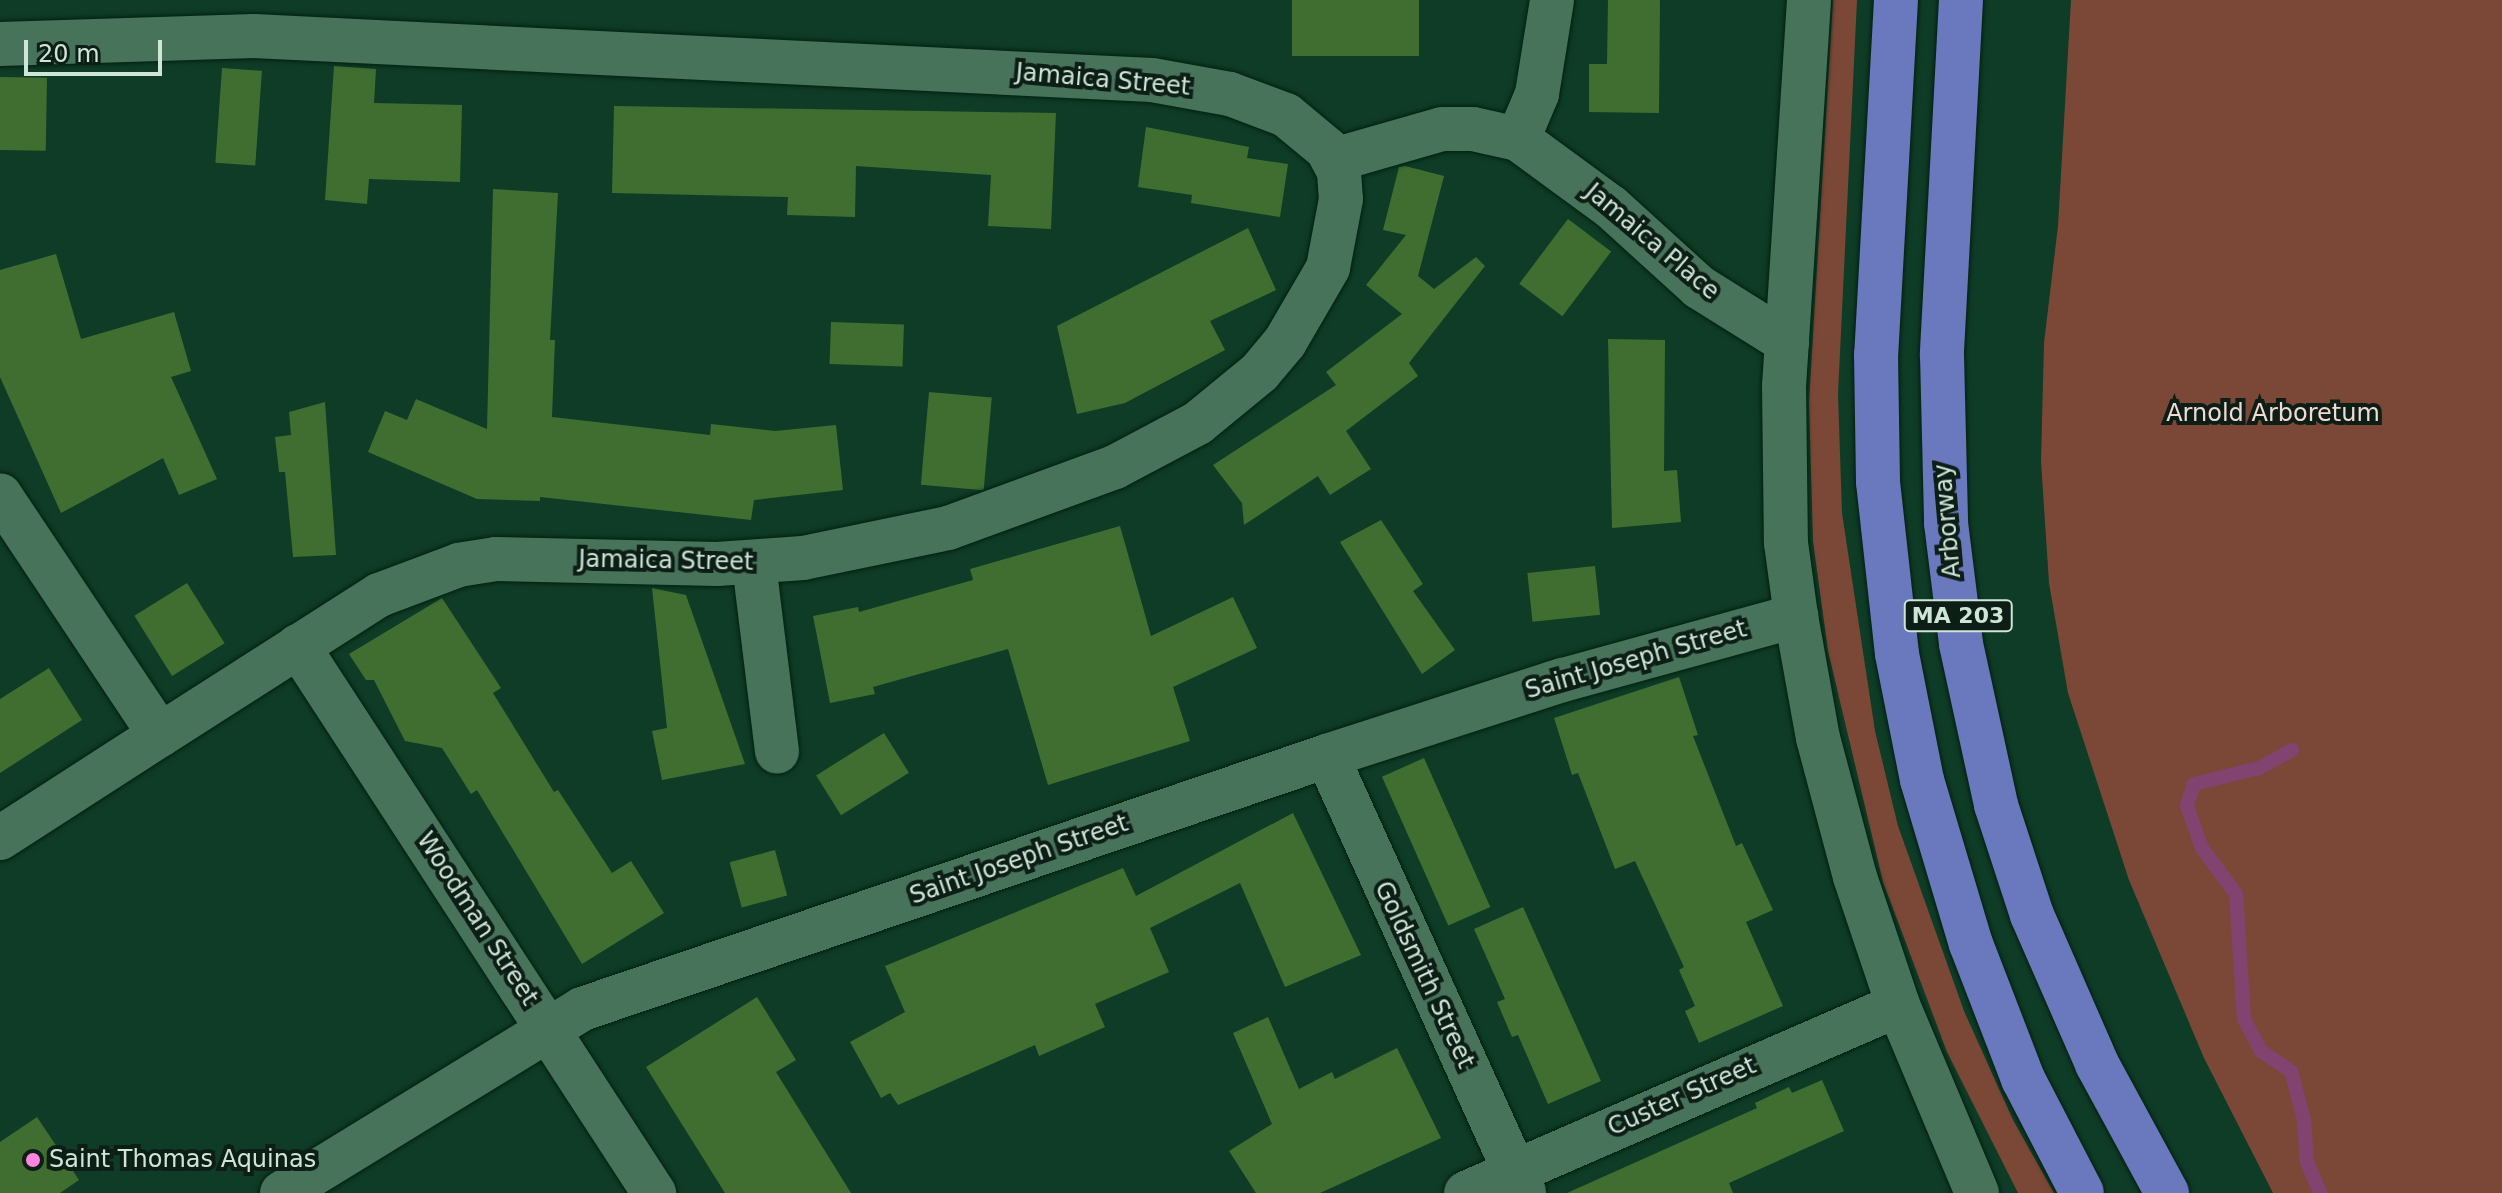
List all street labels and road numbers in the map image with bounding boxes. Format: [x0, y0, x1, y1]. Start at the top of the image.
street label: Jamaica Street [1015, 58, 1191, 102]
street label: Jamaica Place [1579, 178, 1725, 306]
street label: Arborway [1929, 463, 1967, 579]
street label: Jamaica Street [578, 545, 754, 577]
road number: MA 203 [1902, 598, 2014, 634]
street label: Saint Joseph Street [1522, 615, 1750, 705]
street label: Saint Joseph Street [906, 809, 1132, 911]
street label: Woodman Street [410, 827, 544, 1011]
street label: Goldsmith Street [1368, 877, 1480, 1073]
street label: Custer Street [1603, 1051, 1761, 1143]

